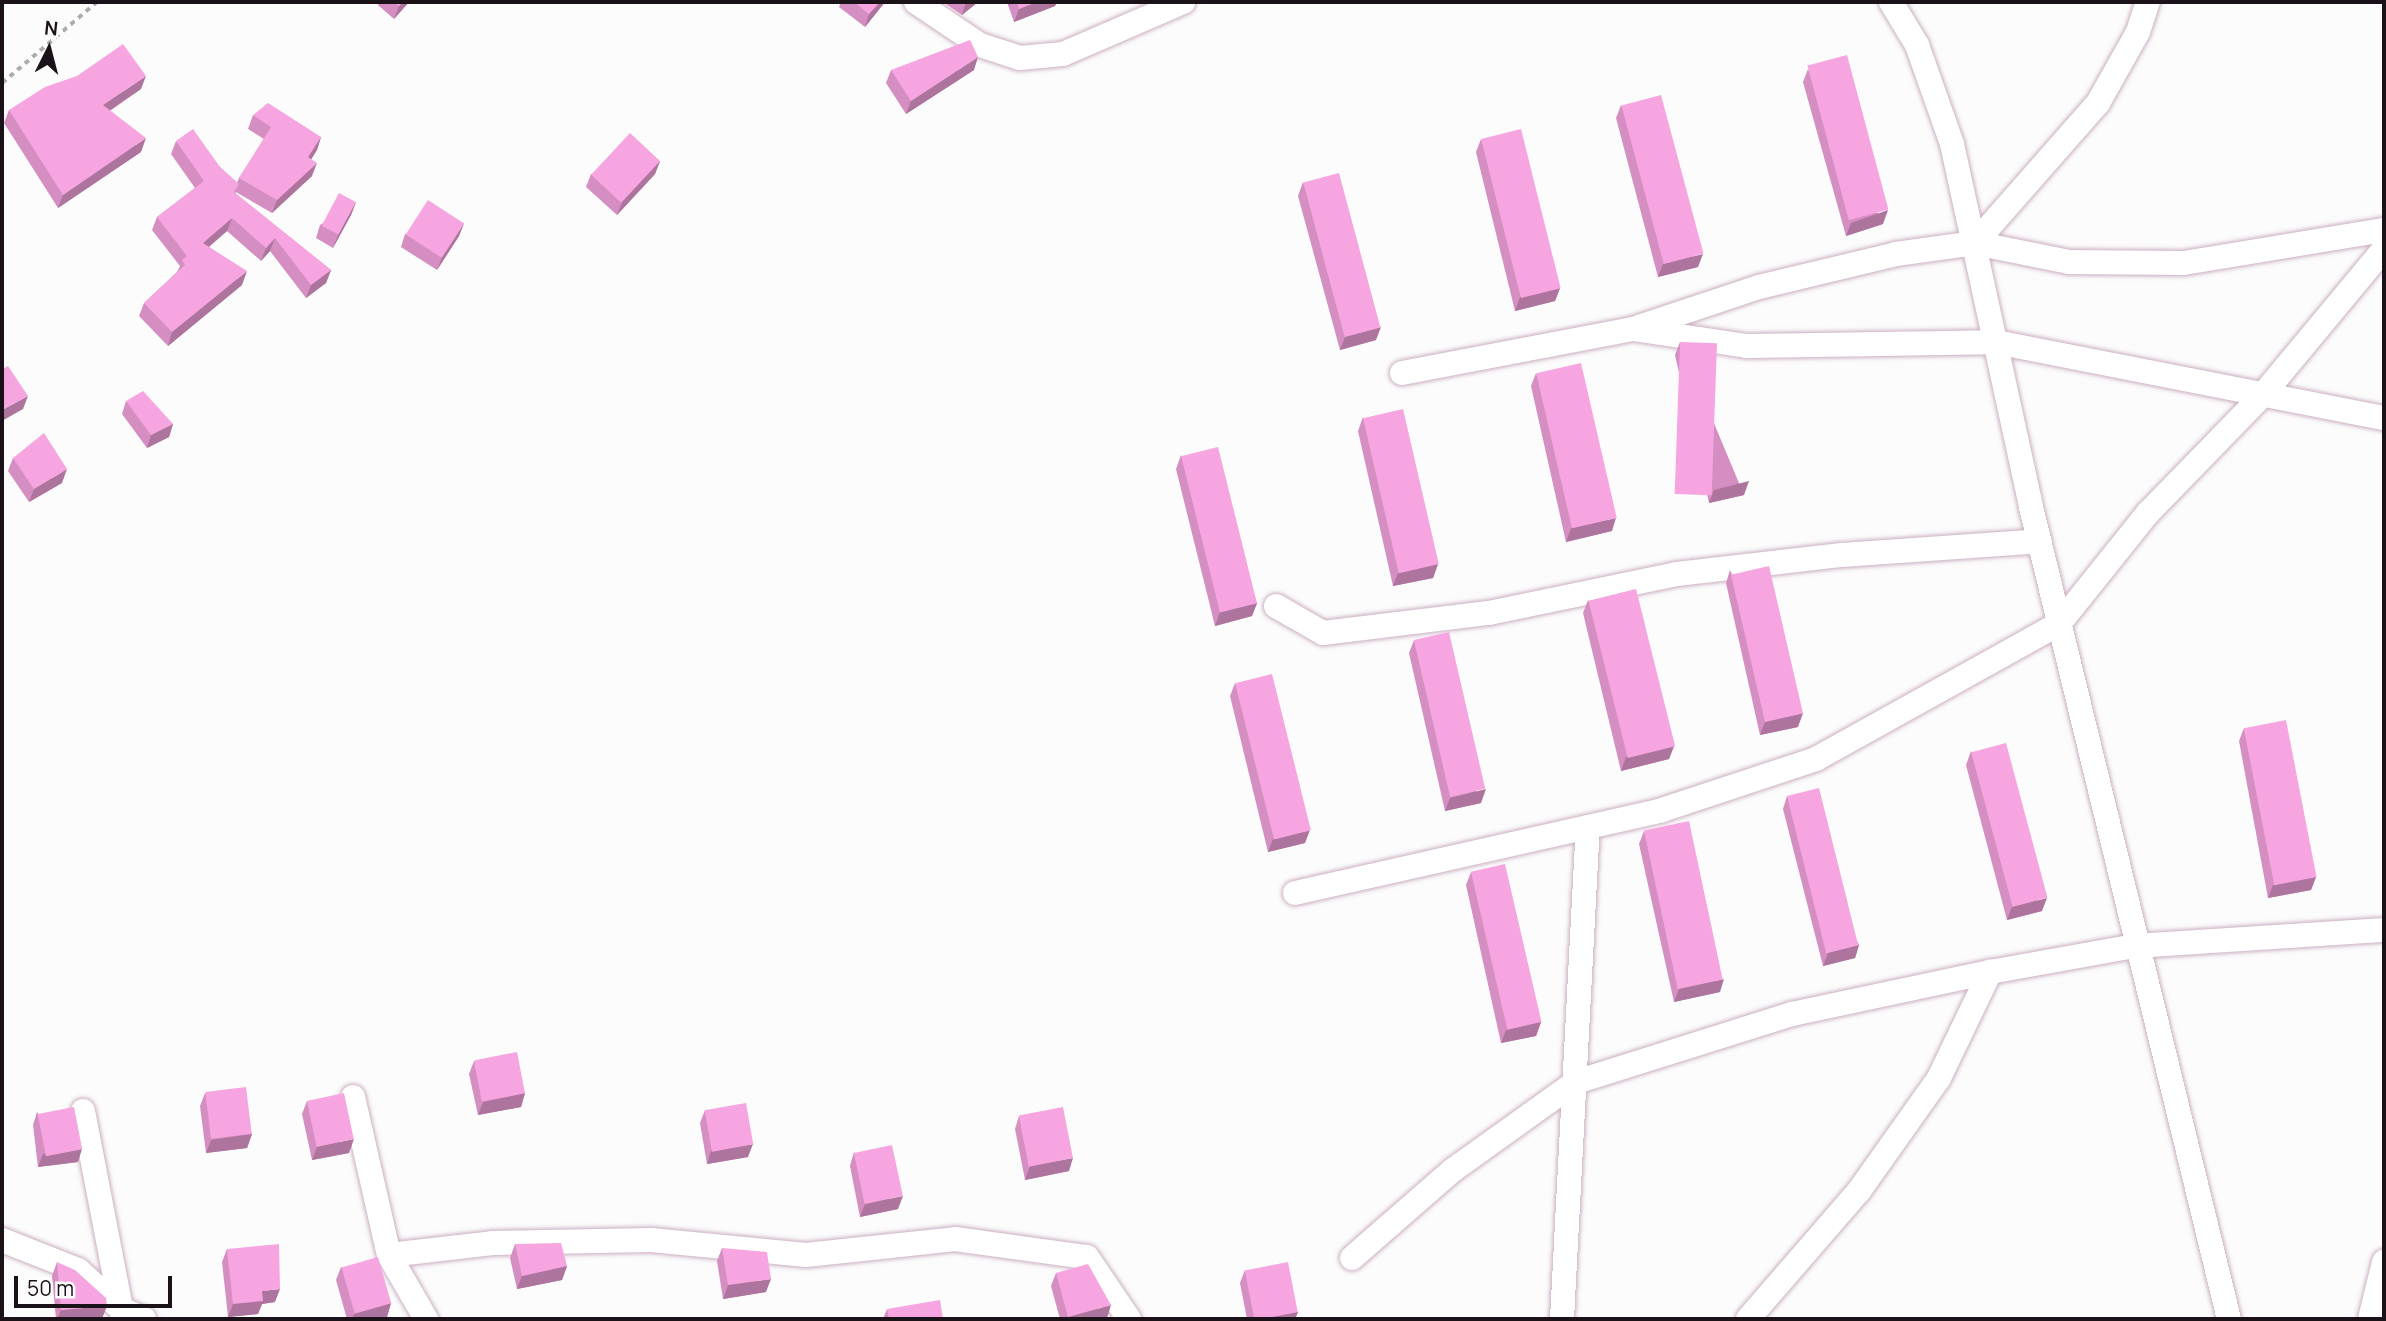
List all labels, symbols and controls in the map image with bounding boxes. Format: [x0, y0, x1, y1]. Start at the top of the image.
north arrow [14, 14, 84, 84]
text: N [43, 14, 59, 42]
scale bar [18, 1262, 175, 1306]
text: 50 m [27, 1274, 74, 1302]

